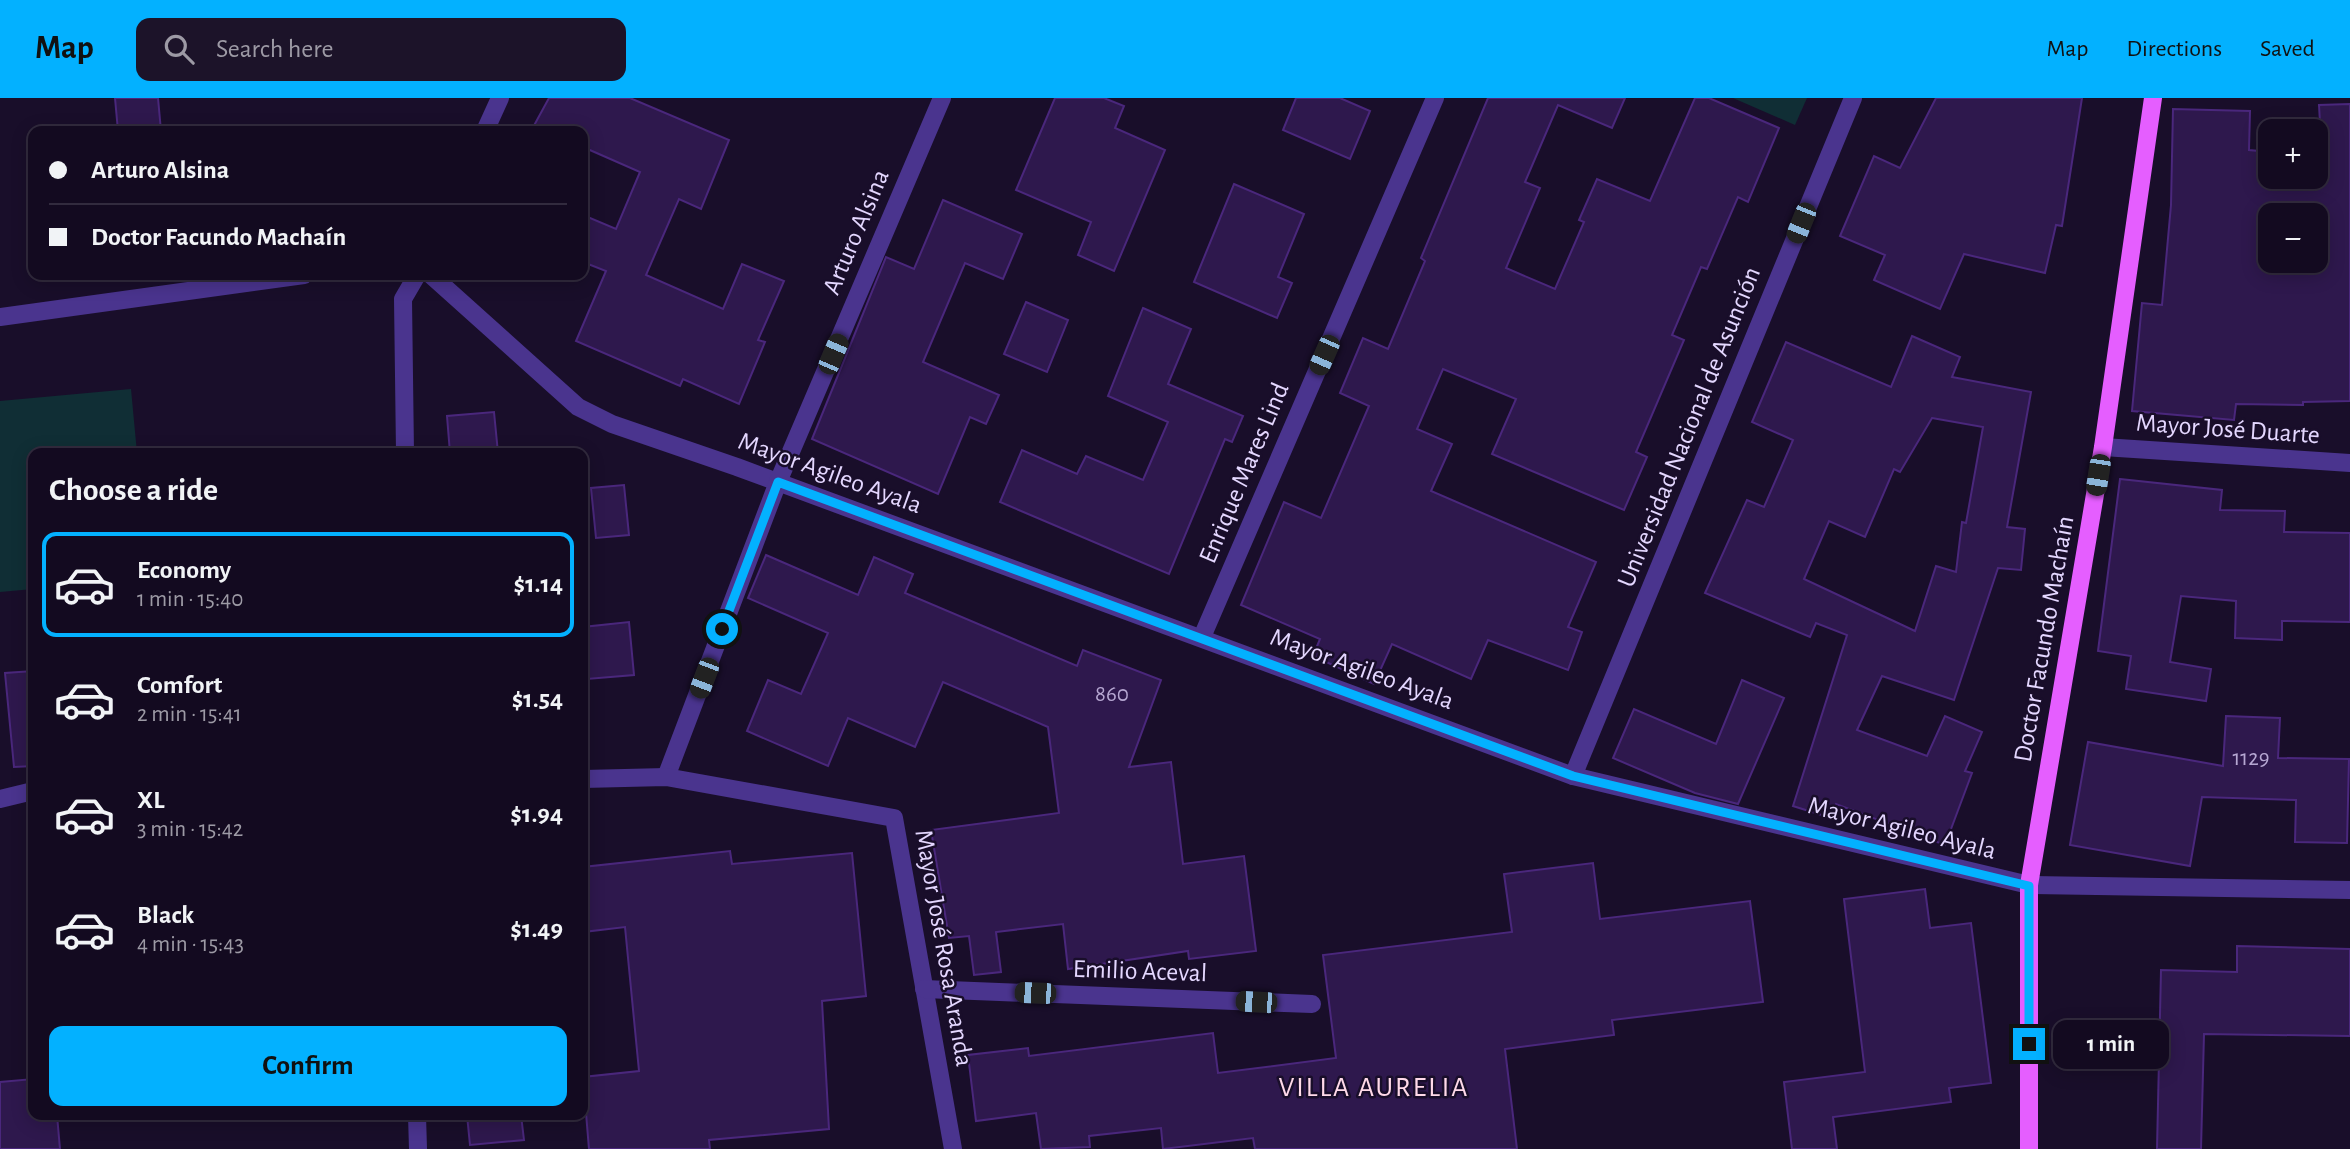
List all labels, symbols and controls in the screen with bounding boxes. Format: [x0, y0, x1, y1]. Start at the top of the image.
search box [136, 18, 626, 81]
icon: search [160, 30, 198, 68]
text: Map [35, 32, 94, 65]
text: Search here [216, 36, 334, 62]
text: Map [2046, 37, 2088, 61]
text: Directions [2126, 37, 2222, 61]
text: Saved [2260, 37, 2315, 61]
map controls [2258, 119, 2328, 273]
button: + [2258, 119, 2328, 189]
text: Arturo Alsina [91, 157, 229, 183]
street label: Arturo Alsina [818, 166, 894, 298]
car [1784, 200, 1819, 246]
button: − [2258, 203, 2328, 273]
text: Doctor Facundo Machaín [91, 224, 346, 250]
street label: Universidad Nacional de Asunción [1613, 263, 1765, 591]
car [816, 331, 851, 377]
car [1306, 332, 1343, 378]
street label: Enrique Mares Lind [1194, 379, 1294, 567]
street label: Mayor José Duarte [2135, 410, 2321, 448]
street label: Mayor Agileo Ayala [735, 428, 925, 518]
car [2085, 453, 2112, 497]
text: Choose a ride [49, 474, 218, 506]
street label: Doctor Facundo Machaín [2010, 514, 2078, 764]
icon: car [53, 553, 116, 616]
text: Economy [137, 557, 231, 583]
text: $1.14 [514, 571, 563, 597]
text: 1 min · 15:40 [137, 588, 243, 611]
route start [706, 613, 738, 645]
street label: Mayor Agileo Ayala [1267, 624, 1457, 714]
car [687, 655, 722, 701]
icon: car [53, 668, 116, 731]
text: Comfort [137, 672, 222, 698]
house number: 860 [1095, 683, 1129, 706]
text: $1.54 [512, 686, 563, 712]
text: 2 min · 15:41 [137, 703, 242, 726]
house number: 1129 [2232, 747, 2270, 770]
icon: car [53, 783, 116, 846]
text: XL [137, 787, 164, 813]
street label: Mayor Agileo Ayala [1805, 792, 1999, 864]
text: $1.94 [510, 801, 563, 827]
text: 3 min · 15:42 [137, 818, 243, 841]
street label: Mayor José Rosa Aranda [910, 828, 978, 1068]
icon: car [53, 898, 116, 961]
text: Black [137, 902, 194, 928]
text: $1.49 [510, 916, 563, 942]
text: 4 min · 15:43 [137, 933, 244, 956]
street label: Emilio Aceval [1072, 956, 1208, 986]
car [1014, 982, 1057, 1004]
car [1235, 990, 1278, 1014]
callout: 1 min [2054, 1020, 2169, 1068]
button: Confirm [49, 1026, 567, 1106]
route end [2013, 1028, 2045, 1060]
text: 1 min [2087, 1033, 2135, 1056]
district label: VILLA AURELIA [1278, 1074, 1470, 1102]

